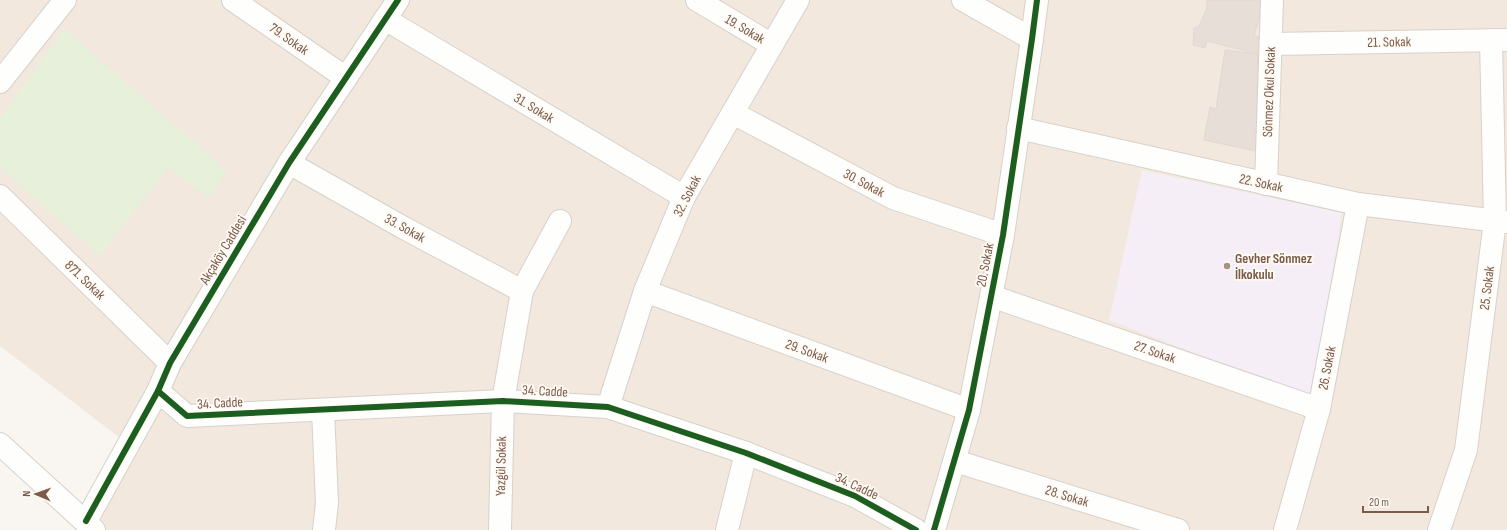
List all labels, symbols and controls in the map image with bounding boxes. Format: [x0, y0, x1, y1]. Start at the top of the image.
street label: 19. Sokak [722, 11, 769, 48]
street label: 79. Sokak [266, 19, 313, 59]
street label: 21. Sokak [1367, 33, 1412, 51]
street label: Sönmez Okul Sokak [1259, 46, 1279, 138]
street label: 31. Sokak [511, 89, 558, 127]
street label: 30. Sokak [840, 165, 888, 201]
street label: 22. Sokak [1238, 170, 1285, 196]
street label: 32. Sokak [669, 172, 705, 220]
street label: 33. Sokak [381, 210, 429, 247]
street label: Akçaköy Caddesi [195, 212, 250, 288]
street label: 20. Sokak [972, 241, 998, 288]
place label: Gevher Sönmez İlkokulu [1235, 250, 1313, 283]
street label: 871. Sokak [61, 257, 109, 304]
marker: Gevher Sönmez İlkokulu [1222, 261, 1232, 271]
street label: 25. Sokak [1476, 264, 1498, 311]
street label: 29. Sokak [783, 335, 831, 367]
street label: 27. Sokak [1132, 337, 1179, 367]
street label: 26. Sokak [1314, 344, 1340, 391]
street label: 34. Cadde [522, 381, 568, 401]
street label: 34. Cadde [197, 393, 243, 413]
street label: Yazgül Sokak [492, 435, 510, 496]
street label: 34. Cadde [833, 469, 881, 503]
north arrow [16, 474, 56, 514]
street label: 28. Sokak [1043, 481, 1091, 511]
scale bar [1363, 488, 1428, 514]
text: N [20, 490, 33, 497]
text: 20 m [1369, 495, 1389, 510]

